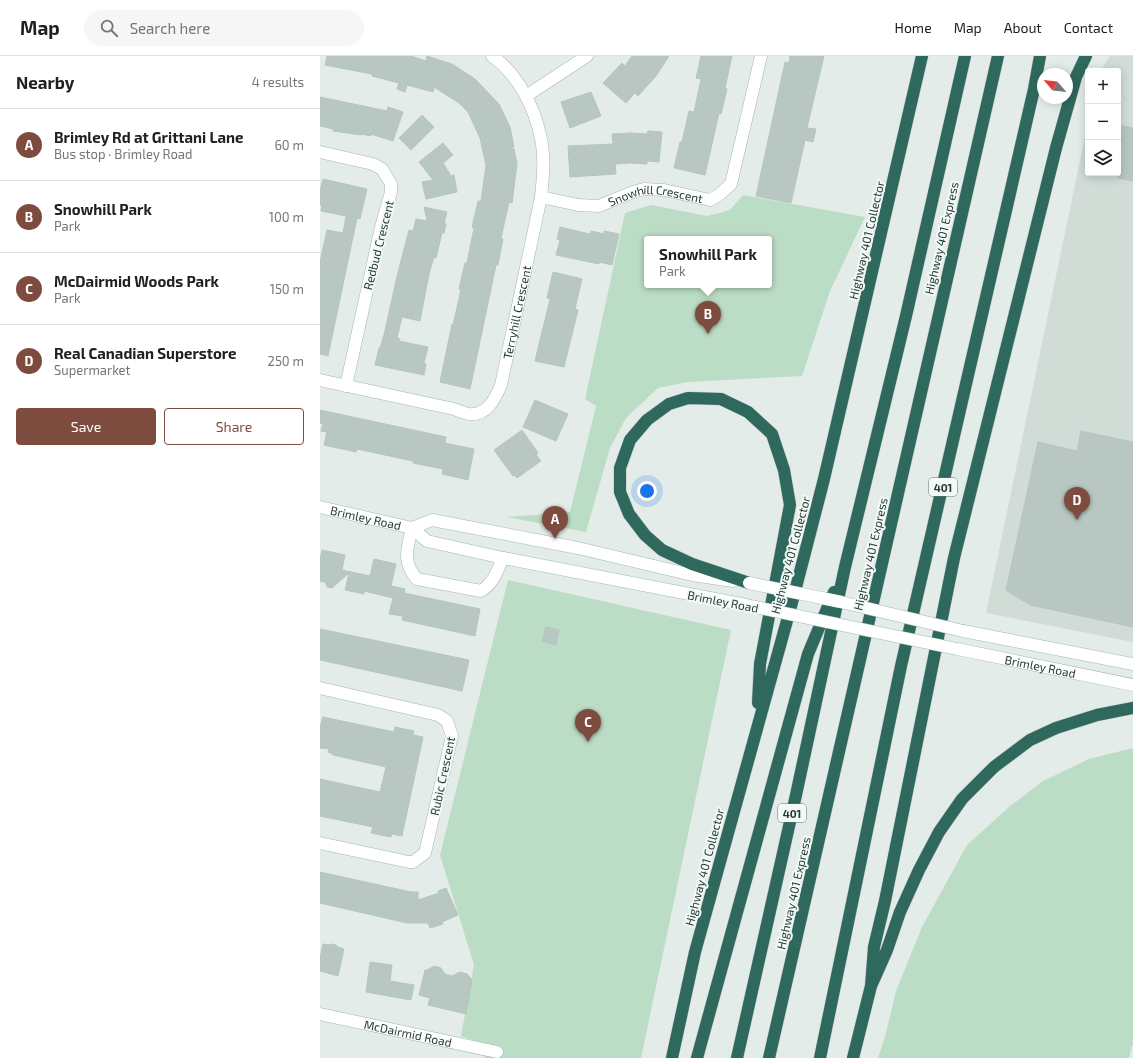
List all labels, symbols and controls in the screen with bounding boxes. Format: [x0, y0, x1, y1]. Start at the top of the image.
search box [84, 10, 364, 46]
text: Map [20, 16, 60, 39]
icon: search [98, 17, 120, 39]
text: Search here [130, 19, 210, 37]
text: Home [895, 19, 932, 36]
text: Map [954, 19, 982, 36]
text: About [1004, 19, 1042, 36]
text: Contact [1064, 19, 1113, 36]
north arrow [1037, 68, 1073, 104]
map controls [1085, 68, 1121, 176]
button: + [1085, 68, 1121, 104]
text: Nearby [16, 72, 74, 92]
text: 4 results [252, 74, 304, 90]
button: − [1085, 104, 1121, 140]
text: Brimley Rd at Grittani Lane [54, 128, 243, 146]
text: A [25, 137, 33, 153]
text: 60 m [274, 137, 304, 153]
button: layers [1085, 140, 1121, 176]
text: Bus stop · Brimley Road [54, 146, 192, 162]
street label: Highway 401 Collector [846, 179, 886, 301]
street label: Highway 401 Express [921, 180, 961, 296]
street label: Snowhill Crescent [606, 182, 705, 209]
street label: Redbud Crescent [360, 198, 396, 291]
text: Snowhill Park [54, 200, 152, 218]
text: B [25, 209, 33, 225]
text: 100 m [269, 209, 304, 225]
text: Park [54, 218, 81, 234]
popup [644, 236, 772, 288]
text: Snowhill Park [659, 245, 757, 263]
text: Park [659, 263, 686, 279]
street label: Terryhill Crescent [500, 264, 533, 360]
text: McDairmid Woods Park [54, 272, 219, 290]
text: C [25, 281, 33, 297]
text: 150 m [270, 281, 304, 297]
text: Park [54, 290, 81, 306]
pin: B [695, 301, 721, 334]
text: Real Canadian Superstore [54, 344, 237, 362]
text: D [25, 353, 33, 369]
text: 250 m [268, 353, 304, 369]
text: Supermarket [54, 362, 131, 378]
button: Save [16, 408, 156, 445]
button: Share [164, 408, 304, 445]
road number: 401 [929, 478, 957, 496]
your location [637, 481, 657, 501]
pin: D [1064, 487, 1090, 520]
street label: Highway 401 Collector [768, 494, 812, 615]
street label: Highway 401 Express [850, 496, 890, 612]
street label: Brimley Road [329, 503, 403, 532]
pin: A [542, 506, 568, 539]
street label: Brimley Road [686, 587, 760, 615]
street label: Brimley Road [1003, 652, 1077, 680]
pin: C [575, 709, 601, 742]
street label: Rubic Crescent [427, 735, 457, 817]
road number: 401 [778, 804, 806, 822]
street label: Highway 401 Collector [682, 806, 726, 927]
street label: Highway 401 Express [773, 835, 813, 951]
street label: McDairmid Road [363, 1017, 453, 1049]

